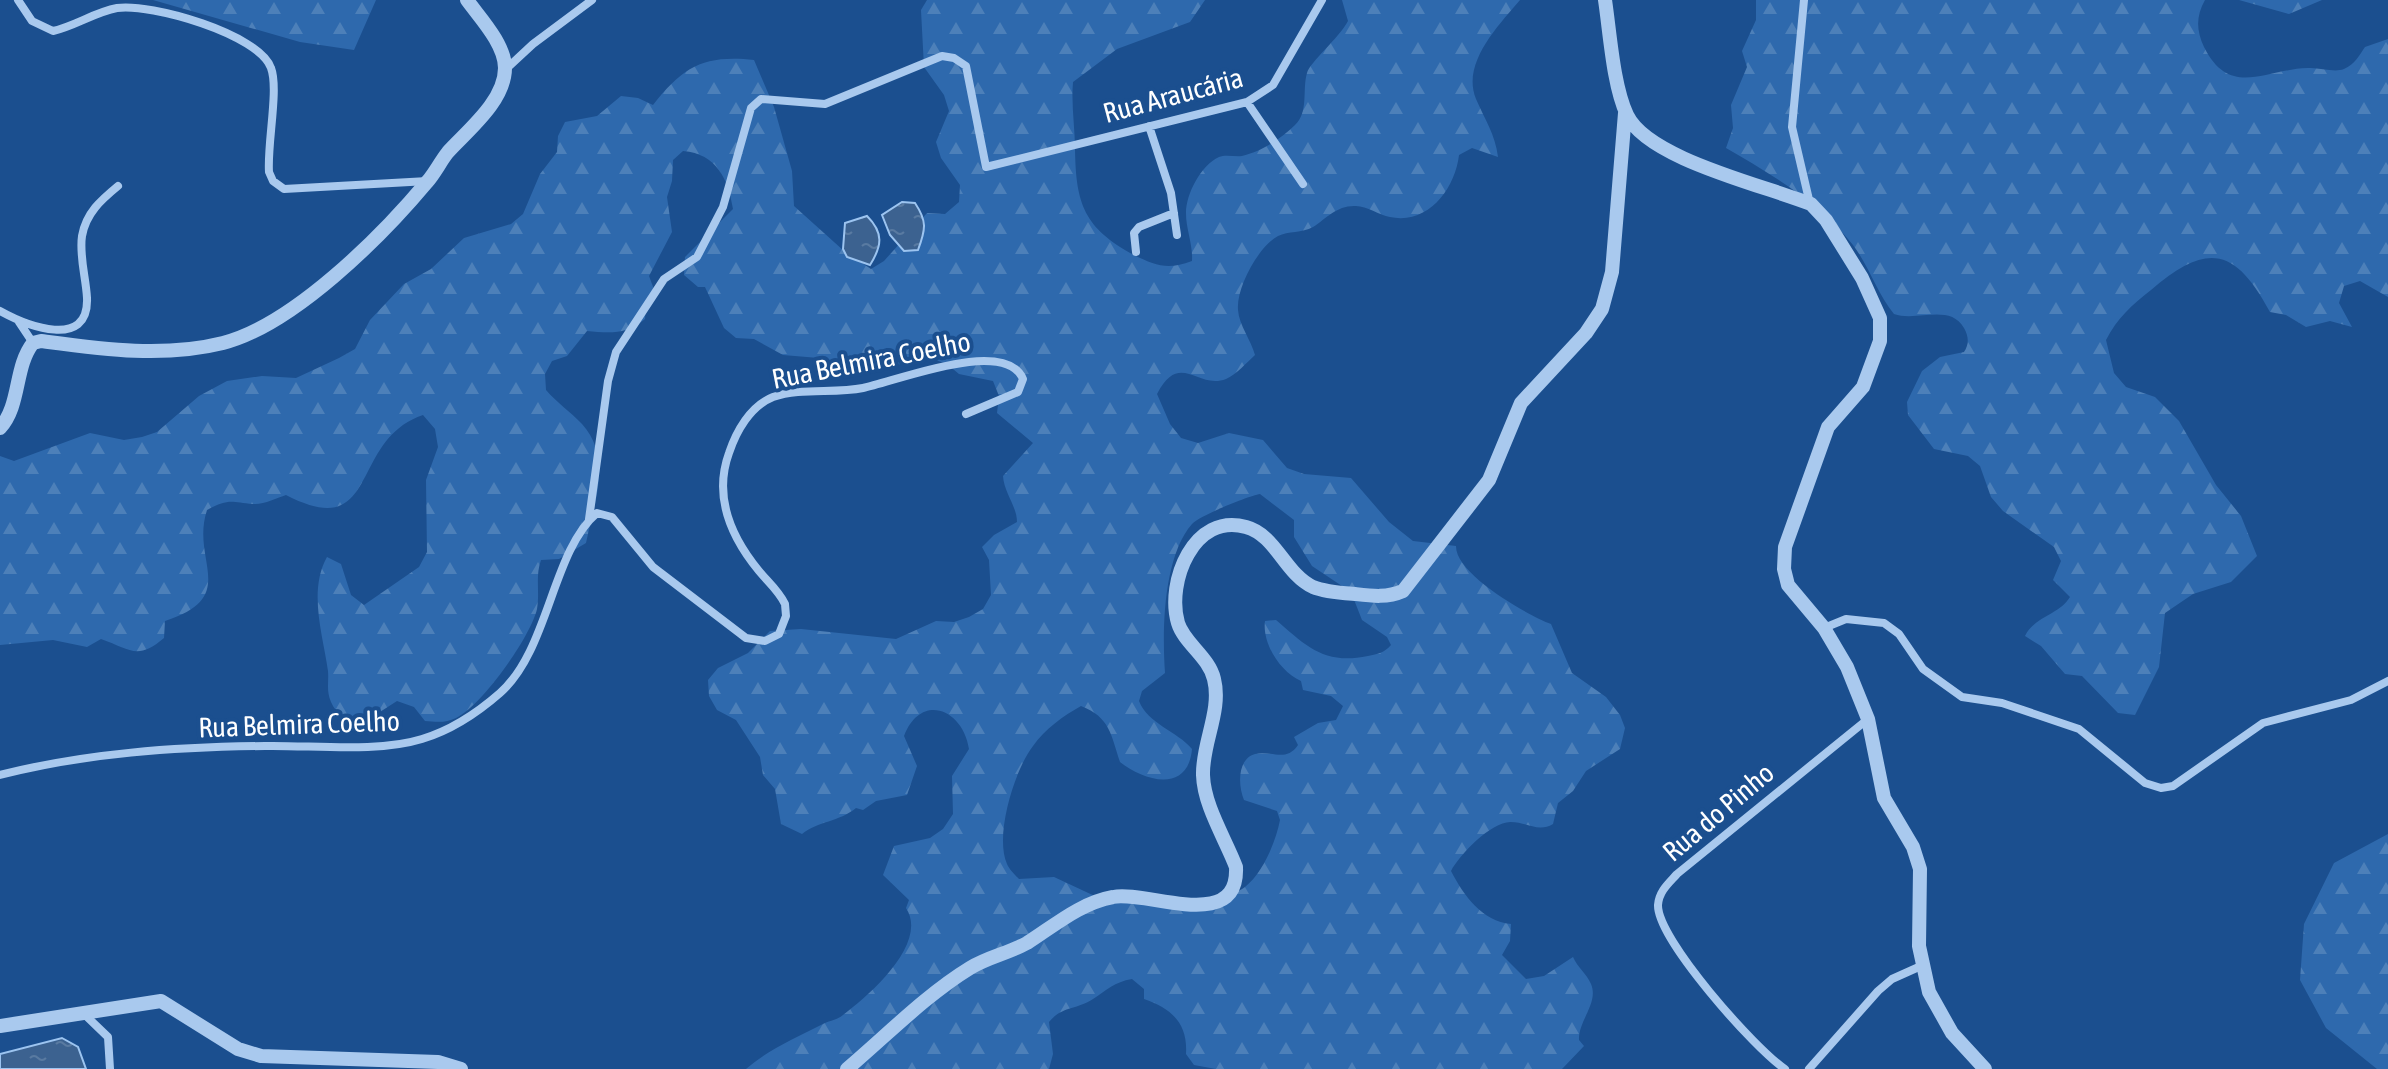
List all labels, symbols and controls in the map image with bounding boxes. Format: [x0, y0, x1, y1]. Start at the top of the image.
street label: Rua Araucária [1100, 61, 1246, 129]
street label: Rua Belmira Coelho [769, 325, 973, 395]
street label: Rua Belmira Coelho [198, 704, 400, 744]
street label: Rua do Pinho [1656, 756, 1780, 868]

